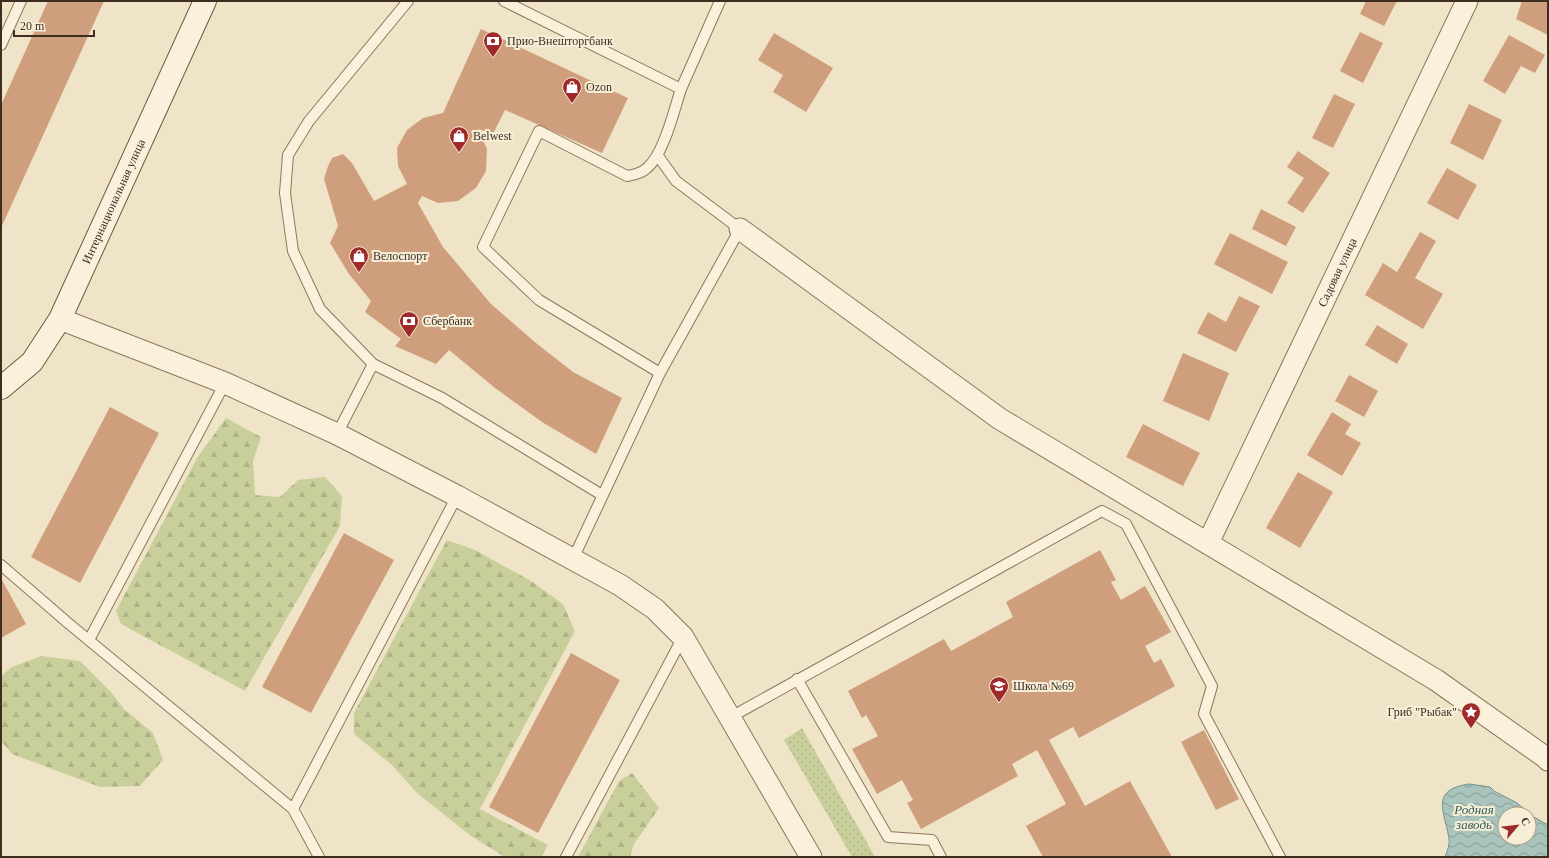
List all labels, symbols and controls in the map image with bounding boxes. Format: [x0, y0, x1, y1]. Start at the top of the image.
scale bar [14, 12, 94, 38]
text: 20 m [20, 19, 45, 33]
bank icon: Прио-Внешторгбанк [482, 30, 504, 58]
place label: Прио-Внешторгбанк [507, 34, 613, 48]
shop icon: Ozon [561, 76, 583, 104]
place label: Ozon [586, 80, 612, 94]
shop icon: Belwest [448, 125, 470, 153]
place label: Belwest [473, 129, 512, 143]
street label: Интернациональная улица [79, 136, 148, 266]
street label: Садовая улица [1315, 235, 1360, 309]
shop icon: Велоспорт [348, 245, 370, 273]
place label: Велоспорт [373, 249, 428, 263]
bank icon: Сбербанк [398, 310, 420, 338]
place label: Сбербанк [423, 314, 472, 328]
school or university icon: Школа №69 [988, 675, 1010, 703]
place label: Школа №69 [1013, 679, 1074, 693]
place icon: Гриб "Рыбак" [1460, 701, 1482, 729]
place label: Гриб "Рыбак" [1387, 705, 1457, 719]
water label: Родная заводь [1453, 802, 1494, 832]
north arrow [1497, 806, 1537, 846]
text: С [1519, 815, 1533, 828]

